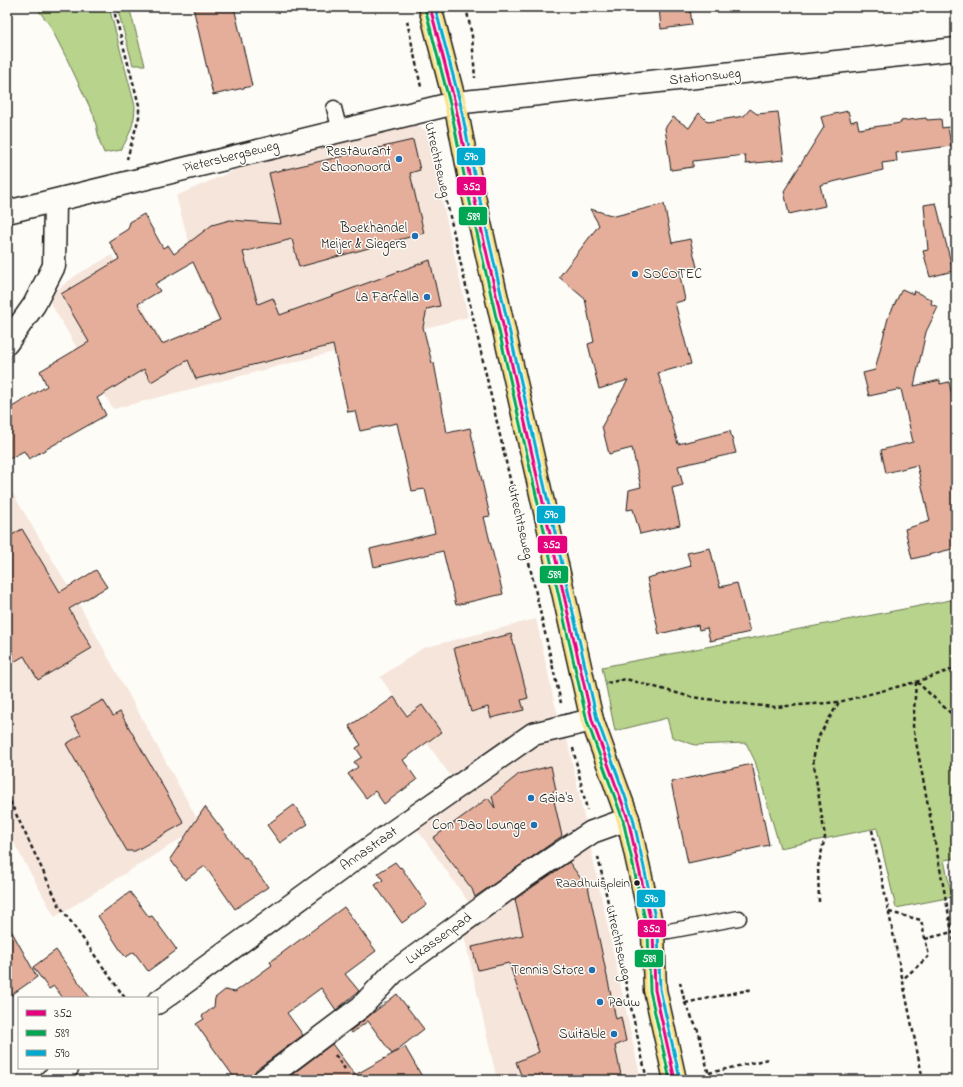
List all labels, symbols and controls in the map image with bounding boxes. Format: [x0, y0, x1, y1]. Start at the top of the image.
street label: Stationsweg [668, 63, 742, 92]
street label: Utrechtseweg [417, 120, 456, 200]
street label: Pietersbergseweg [181, 135, 281, 180]
place label: Restaurant Schoonoord [321, 141, 391, 178]
line badge: 590 [456, 147, 486, 166]
text: 590 [464, 149, 478, 165]
marker: Restaurant Schoonoord [394, 154, 404, 164]
line badge: 352 [456, 176, 487, 196]
text: 352 [463, 179, 481, 195]
line badge: 589 [458, 206, 488, 226]
text: 589 [466, 209, 481, 225]
place label: Boekhandel Meijer & Siegers [321, 218, 407, 256]
marker: Boekhandel Meijer & Siegers [410, 231, 420, 241]
place label: SOCOTEC [643, 264, 702, 285]
marker: SOCOTEC [630, 269, 640, 279]
place label: La Farfalla [355, 287, 419, 308]
marker: La Farfalla [422, 292, 432, 302]
street label: Utrechtseweg [500, 482, 539, 562]
line badge: 590 [536, 505, 566, 524]
text: 590 [544, 507, 558, 523]
line badge: 352 [537, 535, 568, 554]
text: 352 [543, 537, 561, 553]
line badge: 589 [539, 565, 569, 584]
text: 589 [547, 567, 562, 583]
place label: Gaia's [539, 788, 574, 809]
marker: Gaia's [526, 793, 536, 803]
place label: Con Dao Lounge [432, 815, 527, 837]
marker: Con Dao Lounge [529, 820, 539, 830]
street label: Annastraat [336, 821, 402, 877]
place label: Raadhuisplein [555, 874, 630, 893]
marker: Raadhuisplein [632, 878, 642, 888]
line badge: 590 [636, 889, 666, 908]
text: 590 [644, 891, 658, 907]
street label: Utrechtseweg [598, 903, 637, 983]
street label: Lukassenpad [402, 908, 477, 970]
line badge: 352 [637, 919, 667, 938]
text: 352 [643, 921, 661, 937]
line badge: 589 [634, 949, 664, 968]
text: 589 [642, 951, 657, 967]
place label: Tennis Store [511, 960, 585, 981]
marker: Tennis Store [587, 965, 597, 975]
place label: Pauw [608, 992, 640, 1013]
legend [18, 997, 158, 1069]
marker: Pauw [595, 997, 605, 1007]
text: 352 [54, 1005, 72, 1023]
place label: Suitable [559, 1024, 607, 1045]
text: 589 [54, 1025, 69, 1043]
marker: Suitable [609, 1029, 619, 1039]
text: 590 [54, 1045, 70, 1063]

